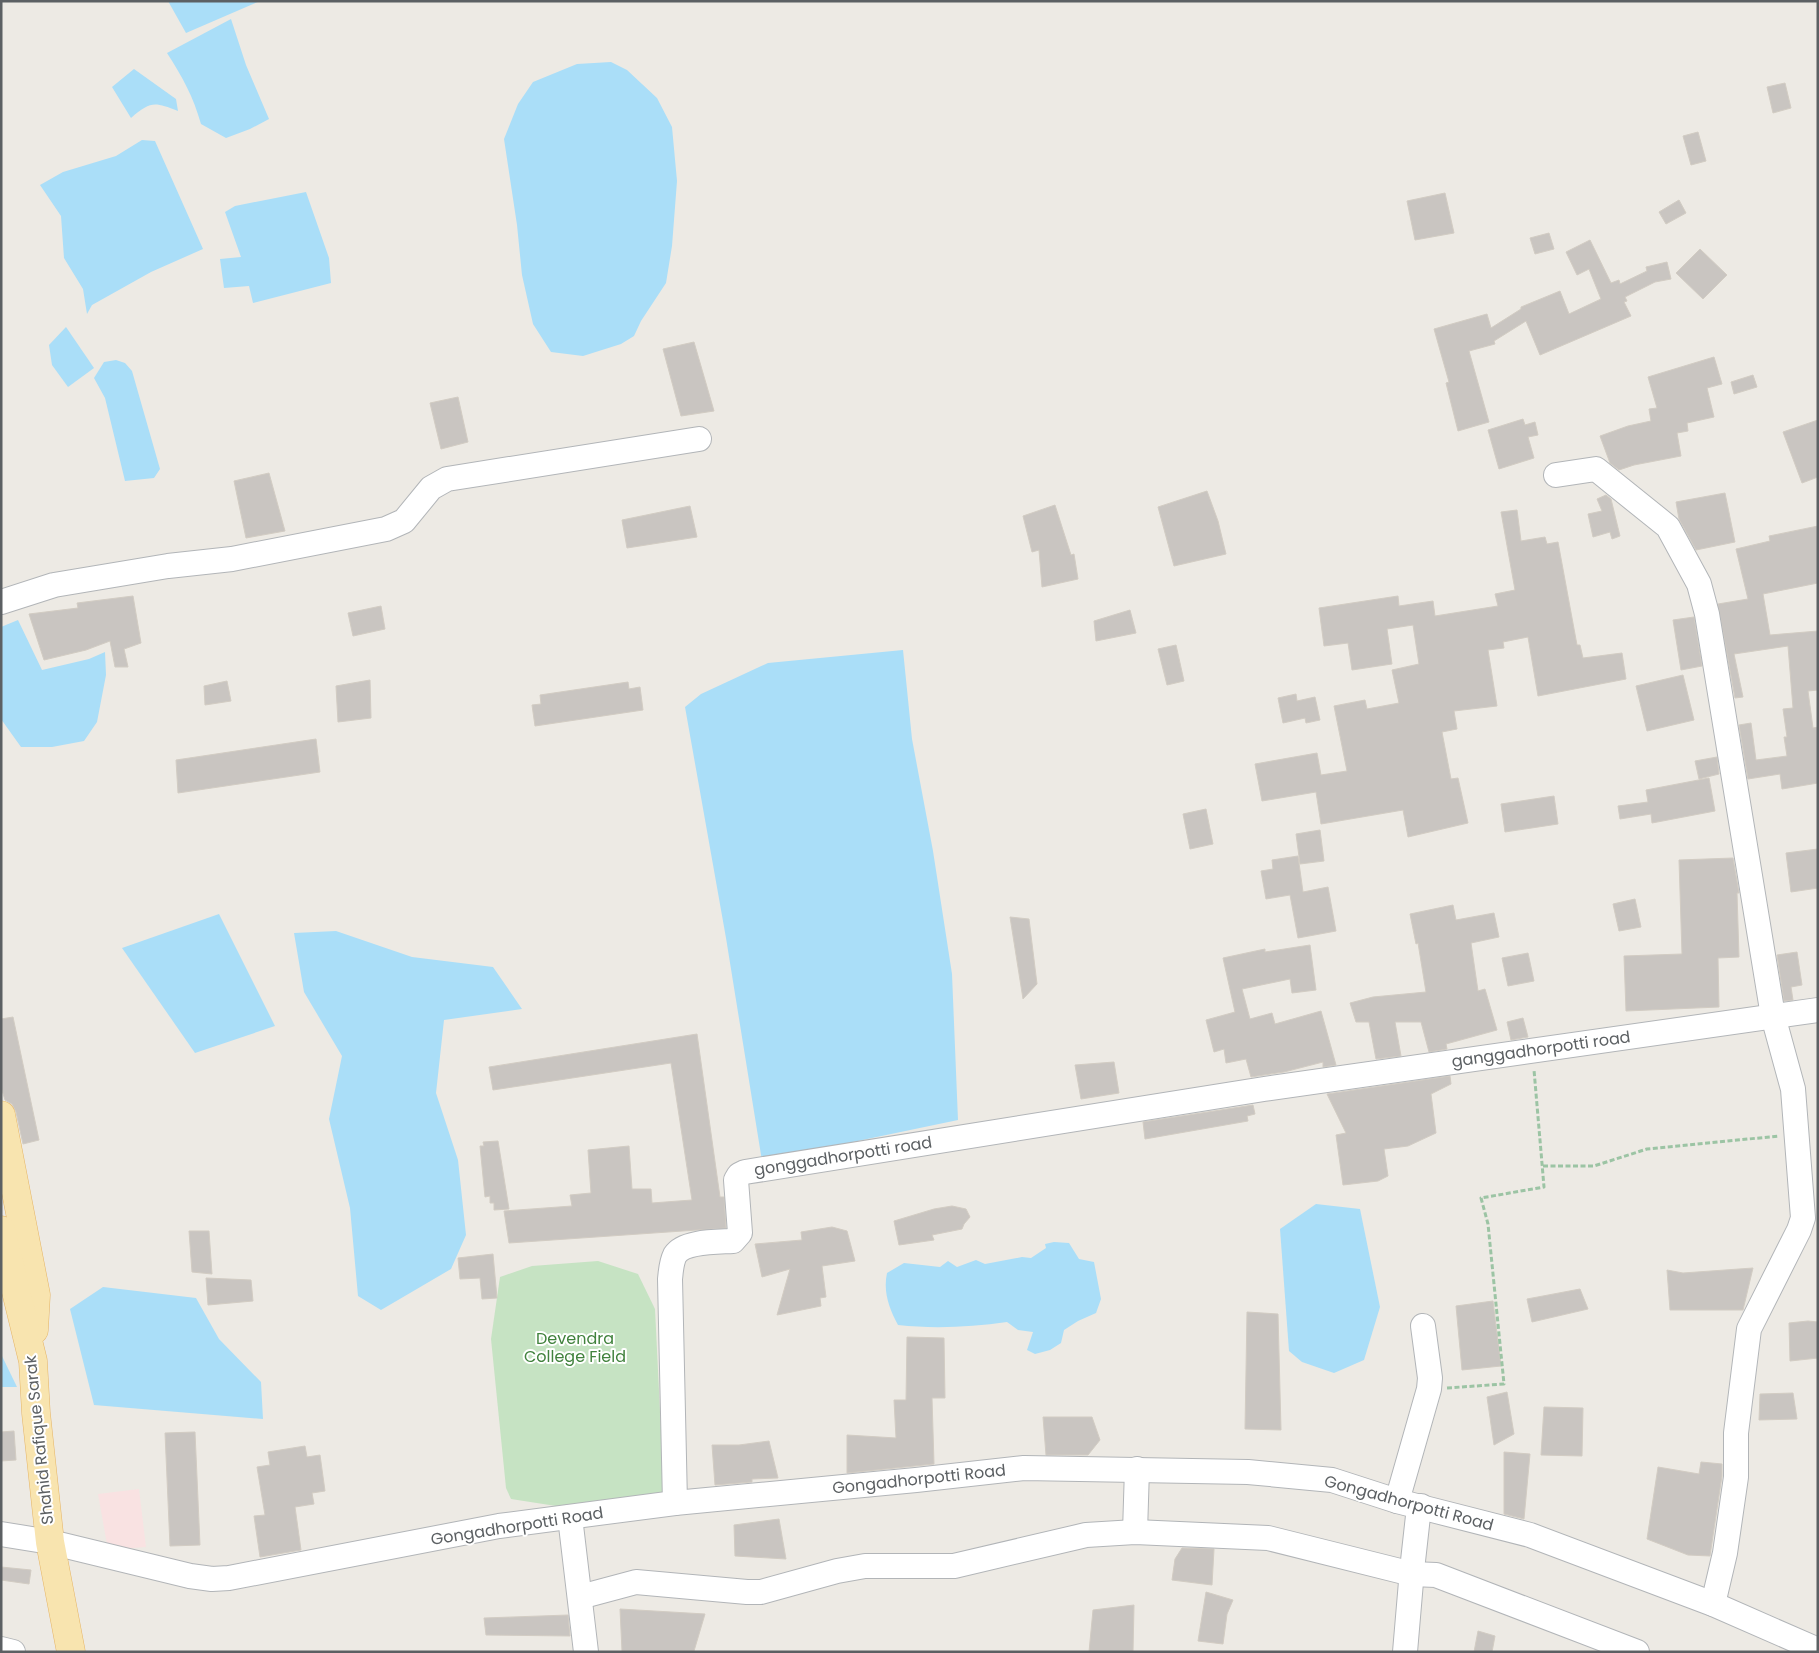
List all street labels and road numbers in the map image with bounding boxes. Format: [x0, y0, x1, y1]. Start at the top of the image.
street label: ganggadhorpotti road [1450, 1025, 1632, 1073]
street label: gonggadhorpotti road [752, 1131, 934, 1181]
street label: Shahid Rafique Sarak [19, 1354, 59, 1526]
street label: Gongadhorpotti Road [831, 1458, 1007, 1500]
street label: Gongadhorpotti Road [1322, 1469, 1496, 1537]
street label: Gongadhorpotti Road [429, 1501, 605, 1551]

